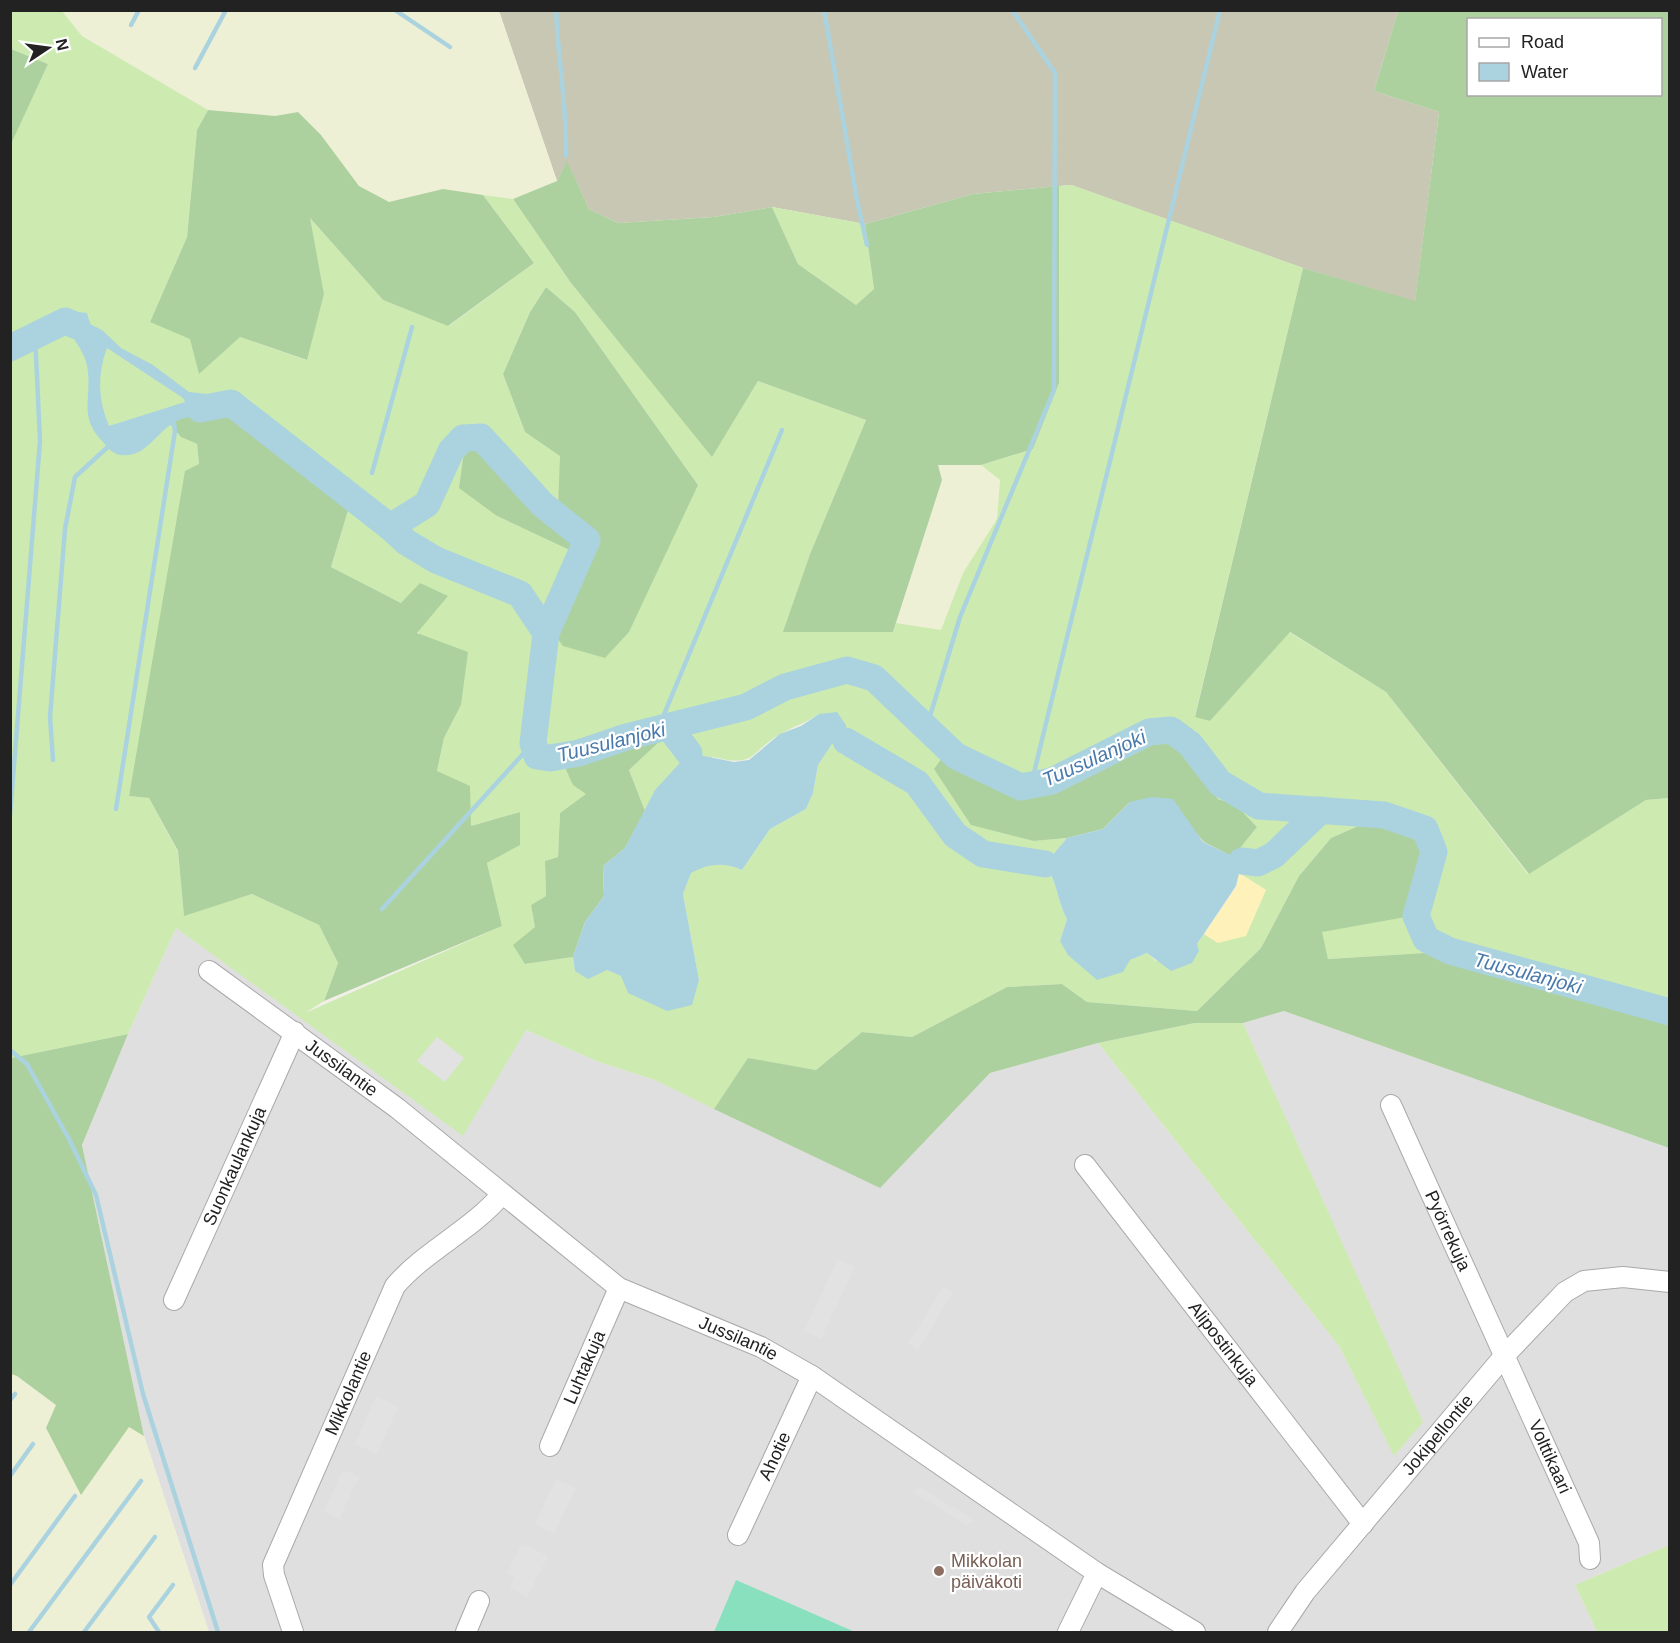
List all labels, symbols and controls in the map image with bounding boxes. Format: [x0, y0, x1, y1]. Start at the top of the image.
north arrow [18, 18, 78, 78]
legend [1467, 18, 1662, 96]
text: Road [1521, 32, 1564, 52]
text: N [53, 37, 72, 52]
text: Water [1521, 62, 1568, 82]
water label: Tuusulanjoki [555, 718, 668, 766]
water label: Tuusulanjoki [1039, 725, 1150, 791]
water label: Tuusulanjoki [1472, 948, 1585, 998]
street label: Jussilantie [302, 1035, 381, 1100]
street label: Suonkaulankuja [199, 1103, 270, 1229]
street label: Pyörrekuja [1421, 1187, 1475, 1275]
street label: Alipostinkuja [1185, 1298, 1263, 1391]
street label: Jussilantie [696, 1312, 781, 1365]
street label: Luhtakuja [560, 1326, 610, 1407]
street label: Mikkolantie [321, 1348, 375, 1438]
street label: Jokipellontie [1398, 1390, 1477, 1479]
street label: Volttikaari [1525, 1417, 1575, 1496]
street label: Ahotie [755, 1429, 795, 1483]
place label: Mikkolan päiväkoti [951, 1551, 1022, 1592]
marker: Mikkolan päiväkoti [932, 1564, 946, 1578]

